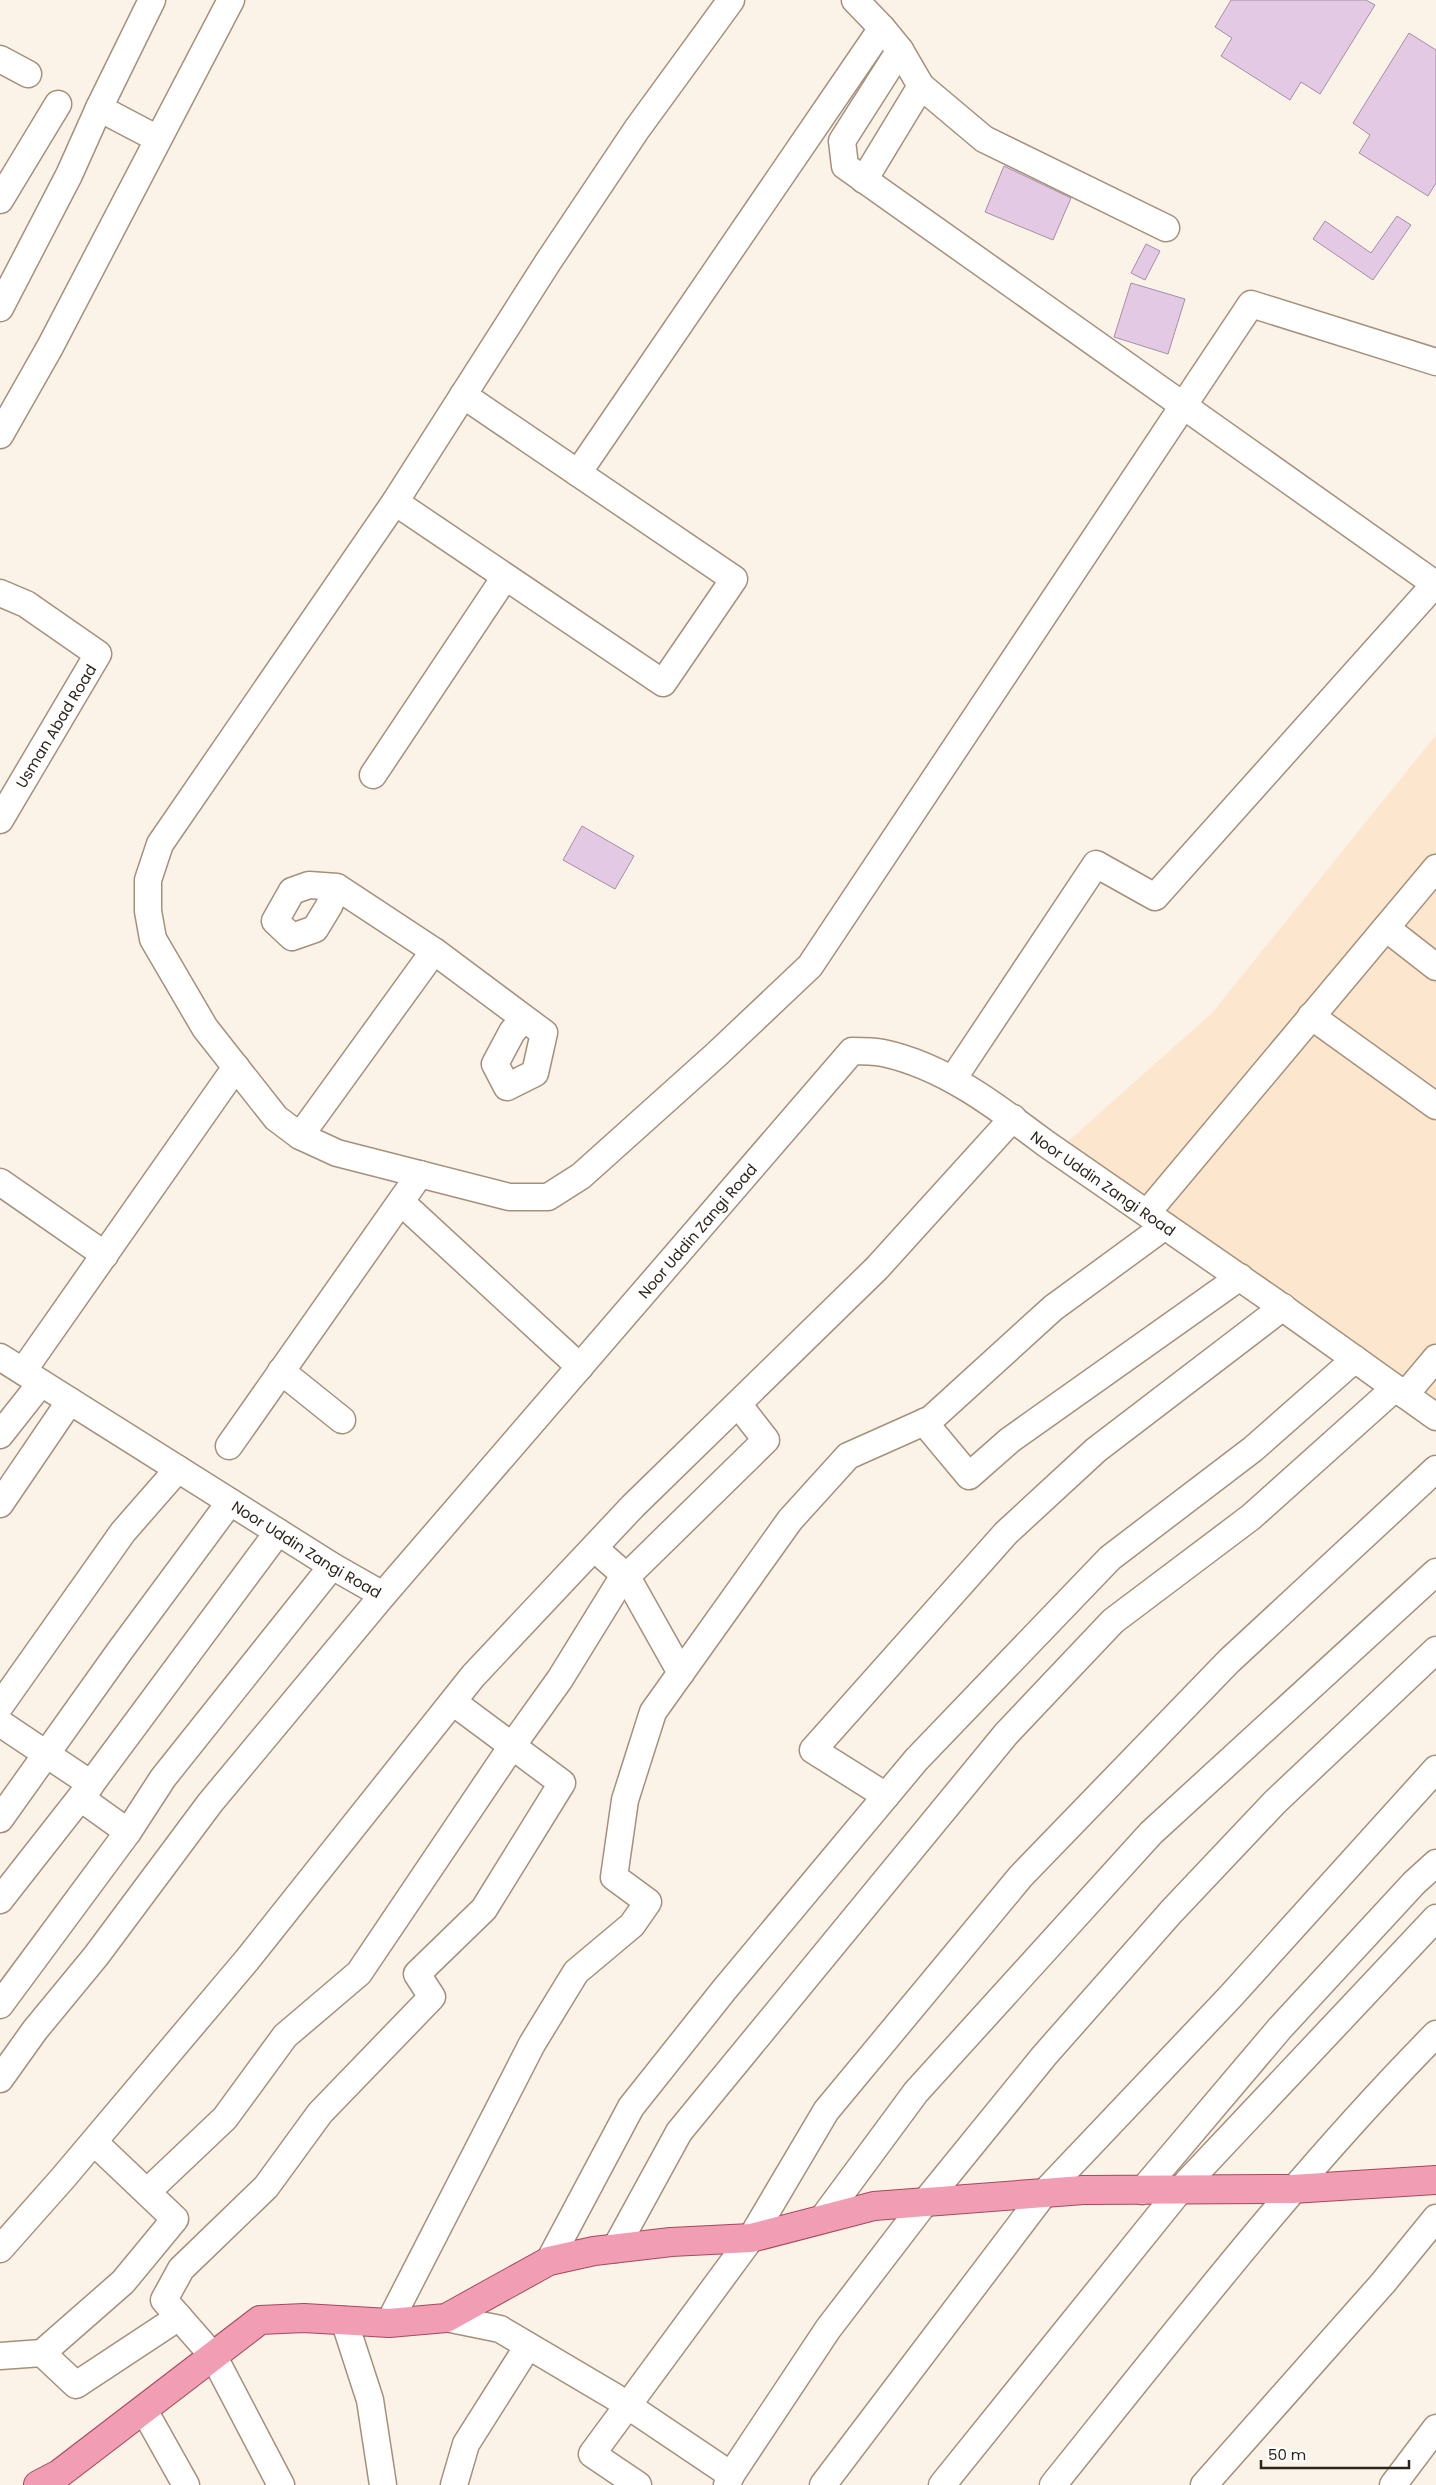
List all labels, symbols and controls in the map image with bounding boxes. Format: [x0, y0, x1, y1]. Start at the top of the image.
street label: Usman Abad Road [11, 660, 101, 792]
street label: Noor Uddin Zangi Road [1027, 1126, 1180, 1241]
street label: Noor Uddin Zangi Road [633, 1159, 761, 1303]
street label: Noor Uddin Zangi Road [228, 1495, 386, 1603]
scale bar [1261, 2438, 1408, 2470]
text: 50 m [1268, 2444, 1306, 2465]

